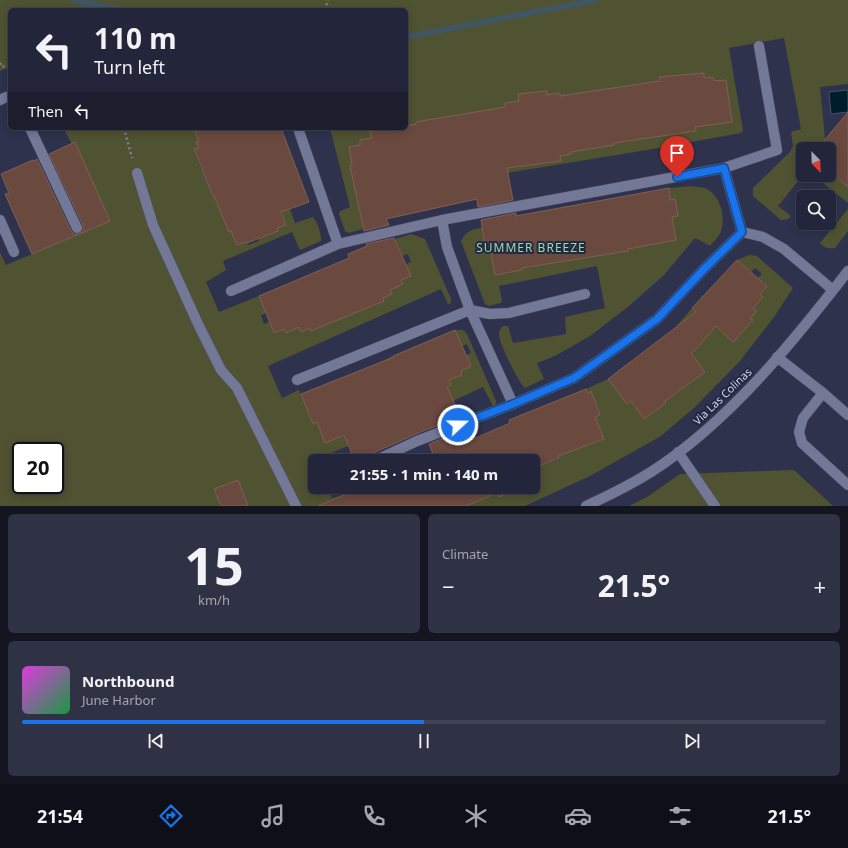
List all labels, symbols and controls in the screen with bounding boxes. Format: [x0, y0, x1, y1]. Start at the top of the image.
text: 110 m [94, 19, 177, 57]
icon: left [28, 24, 80, 76]
text: Turn left [94, 55, 165, 79]
icon: left [71, 100, 93, 122]
text: Then [28, 101, 63, 121]
pin [660, 136, 694, 177]
icon: arrive [666, 142, 688, 164]
north arrow [796, 142, 836, 182]
map controls [796, 142, 836, 230]
button: search [796, 190, 836, 230]
district label: SUMMER BREEZE [476, 239, 586, 256]
street label: Via Las Colinas [689, 364, 755, 428]
position arrow [437, 404, 479, 446]
speed limit sign: 20 [12, 442, 64, 494]
text: 21:55 · 1 min · 140 m [350, 464, 498, 484]
text: 15 [184, 529, 244, 600]
text: Climate [442, 545, 488, 563]
text: 21.5° [598, 565, 670, 606]
text: − [442, 571, 455, 601]
text: + [813, 571, 826, 601]
text: km/h [198, 591, 230, 609]
text: Northbound [82, 671, 174, 691]
text: June Harbor [82, 691, 156, 709]
icon: previous [145, 730, 167, 752]
icon: pause [413, 730, 435, 752]
icon: next [681, 730, 703, 752]
icon: directions [157, 802, 185, 830]
icon: music [259, 802, 287, 830]
icon: phone [360, 802, 388, 830]
icon: climate [462, 802, 490, 830]
icon: car [564, 802, 592, 830]
icon: filters [666, 802, 694, 830]
text: 21:54 [37, 804, 83, 828]
text: 21.5° [767, 804, 811, 828]

